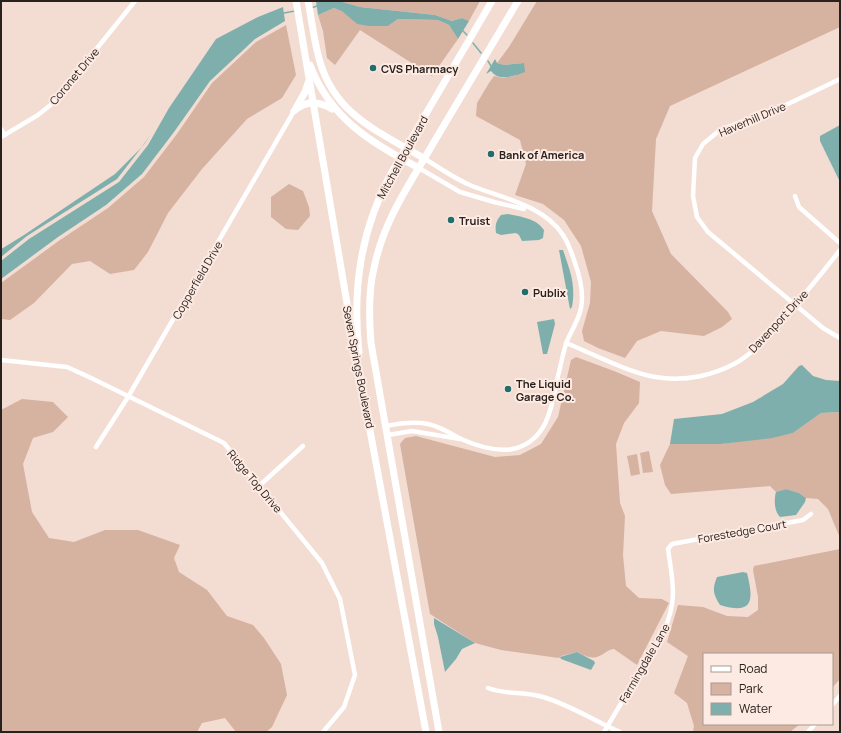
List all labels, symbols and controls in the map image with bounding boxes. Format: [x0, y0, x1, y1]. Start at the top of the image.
street label: Coronet Drive [46, 44, 103, 108]
place label: CVS Pharmacy [381, 61, 459, 76]
marker: CVS Pharmacy [368, 63, 378, 73]
street label: Haverhill Drive [716, 98, 788, 140]
street label: Mitchell Boulevard [373, 113, 431, 201]
place label: Bank of America [499, 147, 584, 162]
marker: Bank of America [486, 149, 496, 159]
place label: Truist [459, 213, 490, 228]
marker: Truist [446, 215, 456, 225]
street label: Copperfield Drive [169, 238, 226, 322]
place label: Publix [533, 285, 566, 300]
street label: Davenport Drive [745, 286, 811, 356]
marker: Publix [520, 287, 530, 297]
street label: Seven Springs Boulevard [340, 304, 378, 430]
place label: The Liquid Garage Co. [516, 376, 575, 404]
marker: The Liquid Garage Co. [503, 384, 513, 394]
street label: Ridge Top Drive [224, 446, 286, 516]
street label: Forestedge Court [697, 516, 787, 546]
street label: Farmingdale Lane [615, 620, 673, 705]
legend [703, 653, 833, 725]
text: Road [739, 660, 767, 677]
text: Park [739, 680, 764, 697]
text: Water [739, 700, 773, 717]

